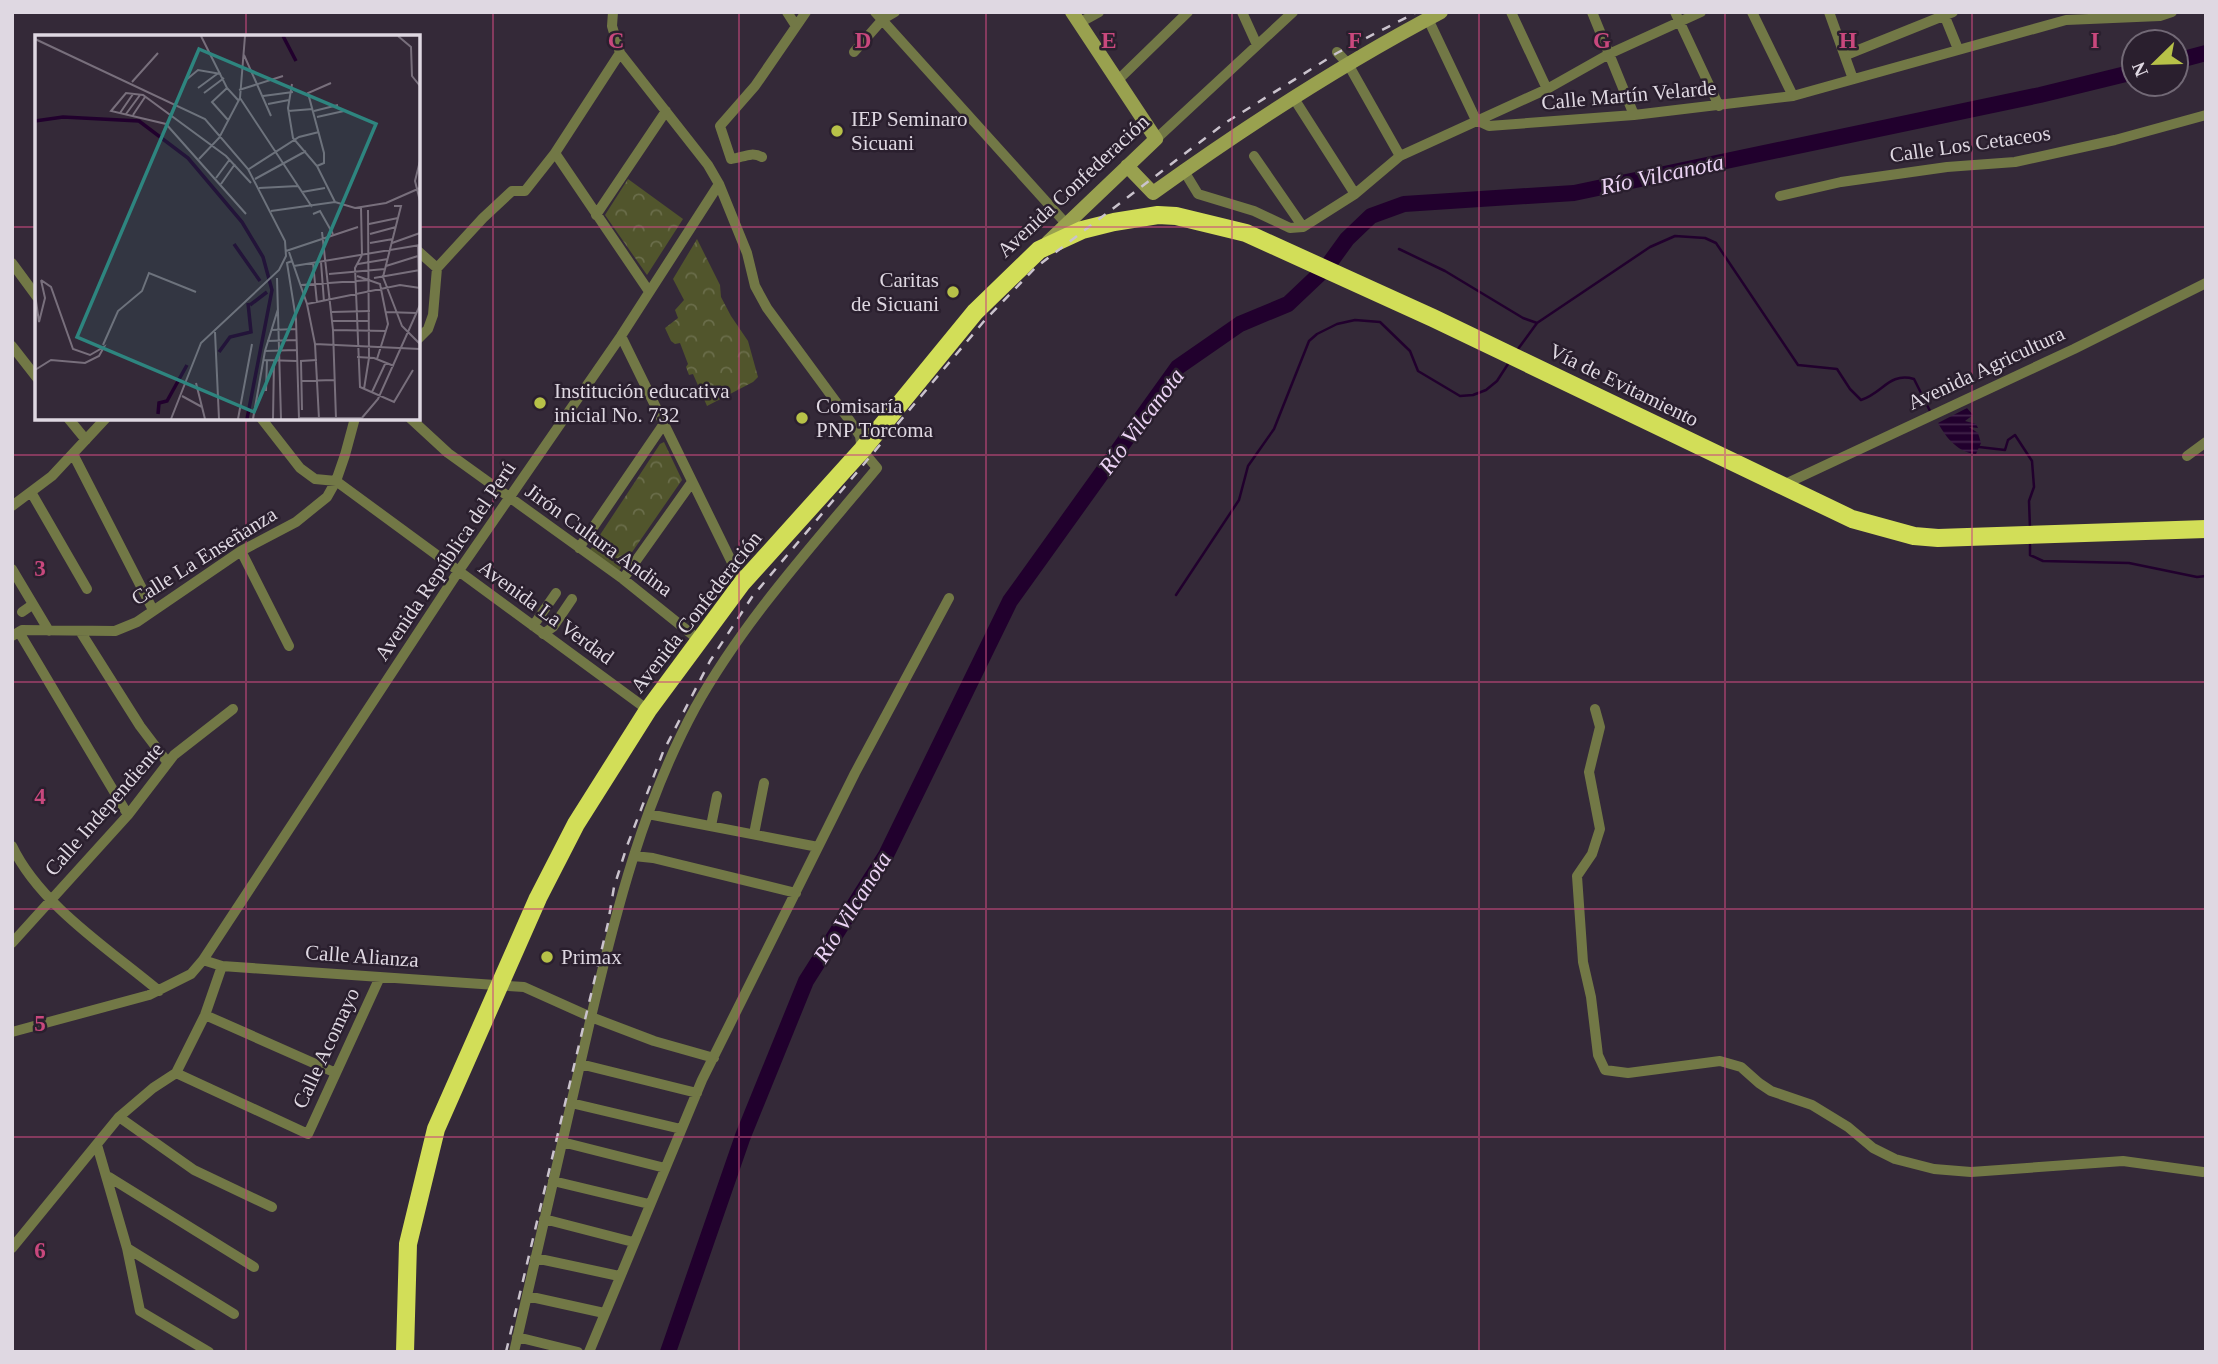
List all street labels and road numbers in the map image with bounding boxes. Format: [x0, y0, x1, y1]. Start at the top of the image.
street label: Calle Martín Velarde [1540, 75, 1718, 115]
street label: Avenida Confederación [992, 109, 1154, 262]
street label: Calle Los Cetaceos [1888, 121, 2052, 167]
street label: Avenida Agricultura [1904, 321, 2069, 415]
street label: Vía de Evitamiento [1545, 338, 1703, 432]
street label: Avenida República del Perú [369, 457, 521, 665]
street label: Jirón Cultura Andina [521, 479, 678, 602]
street label: Calle La Enseñanza [127, 501, 282, 610]
street label: Avenida Confederación [625, 526, 767, 698]
street label: Avenida La Verdad [474, 555, 619, 669]
street label: Calle Independiente [40, 738, 168, 880]
street label: Calle Alianza [304, 940, 420, 972]
street label: Calle Acomayo [288, 984, 364, 1112]

